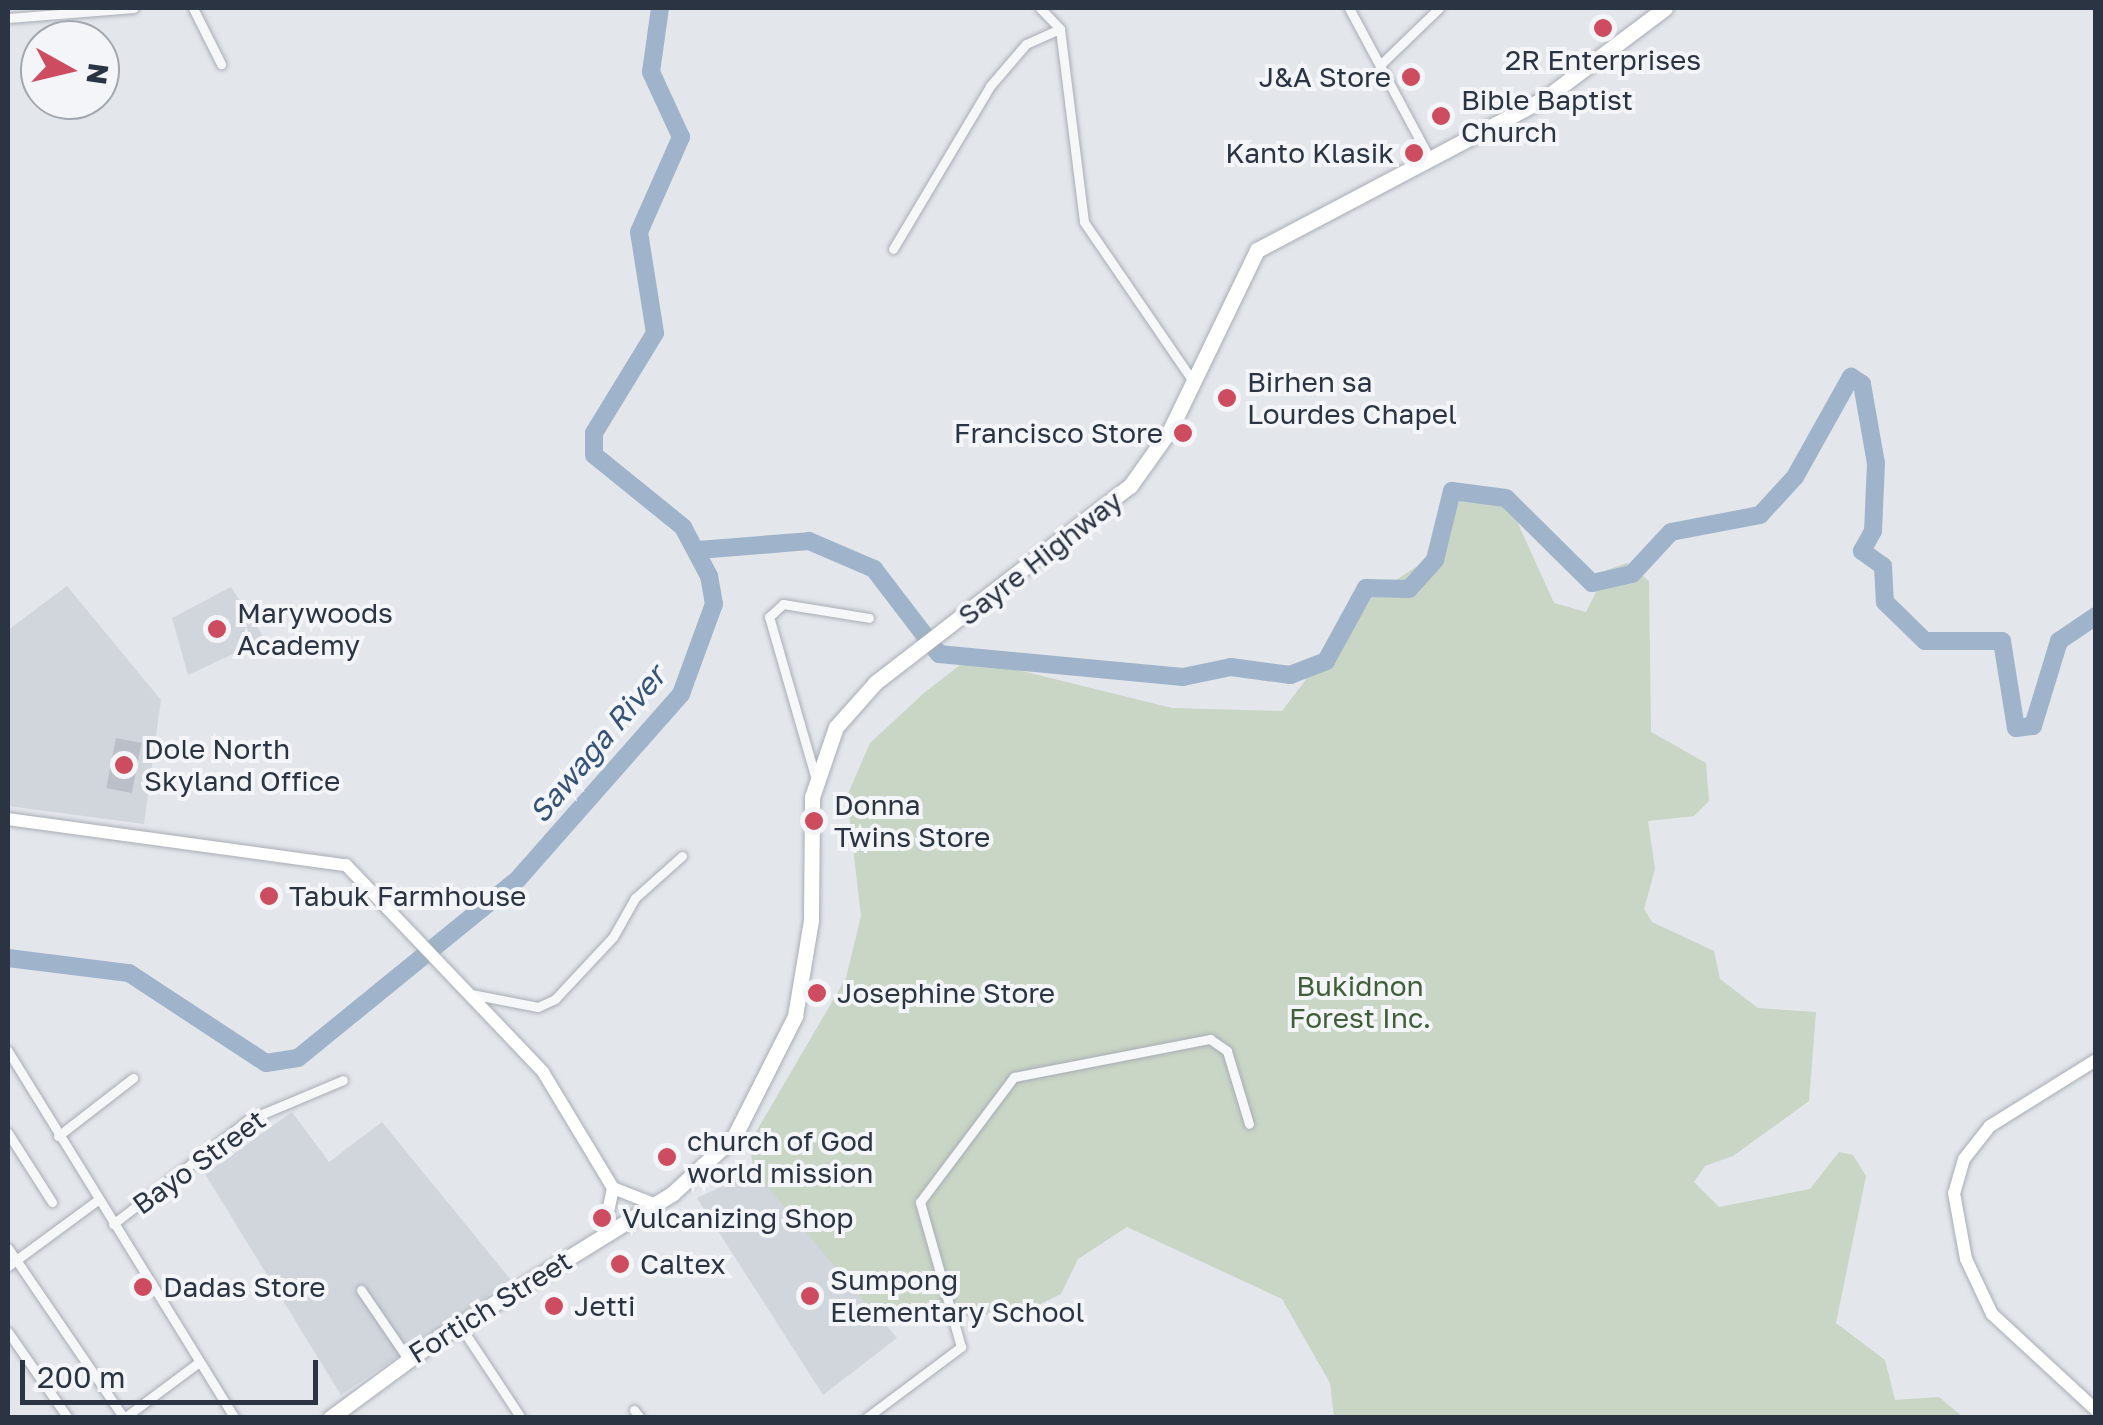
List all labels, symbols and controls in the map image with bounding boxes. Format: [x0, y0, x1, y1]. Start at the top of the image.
marker: 2R Enterprises [1592, 17, 1614, 39]
north arrow [20, 20, 120, 120]
place label: 2R Enterprises [1505, 43, 1701, 77]
place label: J&A Store [1259, 60, 1391, 94]
text: N [80, 61, 116, 87]
marker: J&A Store [1400, 66, 1422, 88]
place label: Bible Baptist Church [1461, 83, 1633, 149]
marker: Bible Baptist Church [1430, 105, 1452, 127]
place label: Kanto Klasik [1225, 136, 1394, 170]
marker: Kanto Klasik [1403, 142, 1425, 164]
place label: Birhen sa Lourdes Chapel [1247, 365, 1457, 431]
marker: Birhen sa Lourdes Chapel [1216, 387, 1238, 409]
place label: Francisco Store [954, 416, 1163, 450]
marker: Francisco Store [1172, 422, 1194, 444]
street label: Sayre Highway [951, 484, 1129, 632]
place label: Marywoods Academy [237, 596, 393, 662]
marker: Marywoods Academy [206, 618, 228, 640]
water label: Sawaga River [521, 658, 673, 830]
place label: Dole North Skyland Office [144, 732, 340, 798]
marker: Dole North Skyland Office [113, 754, 135, 776]
place label: Donna Twins Store [834, 788, 990, 854]
marker: Donna Twins Store [803, 810, 825, 832]
place label: Tabuk Farmhouse [289, 879, 526, 913]
marker: Tabuk Farmhouse [258, 885, 280, 907]
park label: Bukidnon Forest Inc. [1289, 969, 1431, 1035]
place label: Josephine Store [837, 976, 1055, 1010]
marker: Josephine Store [806, 982, 828, 1004]
street label: Bayo Street [126, 1103, 272, 1221]
place label: church of God world mission [687, 1124, 874, 1190]
marker: church of God world mission [656, 1146, 678, 1168]
place label: Vulcanizing Shop [622, 1201, 853, 1235]
marker: Vulcanizing Shop [591, 1207, 613, 1229]
street label: Fortich Street [402, 1244, 578, 1370]
place label: Caltex [640, 1247, 726, 1281]
marker: Caltex [609, 1253, 631, 1275]
place label: Sumpong Elementary School [830, 1263, 1084, 1329]
place label: Dadas Store [163, 1270, 326, 1304]
marker: Dadas Store [132, 1276, 154, 1298]
marker: Sumpong Elementary School [799, 1285, 821, 1307]
place label: Jetti [574, 1289, 635, 1323]
marker: Jetti [543, 1295, 565, 1317]
scale bar [25, 1340, 322, 1402]
text: 200 m [37, 1359, 126, 1395]

